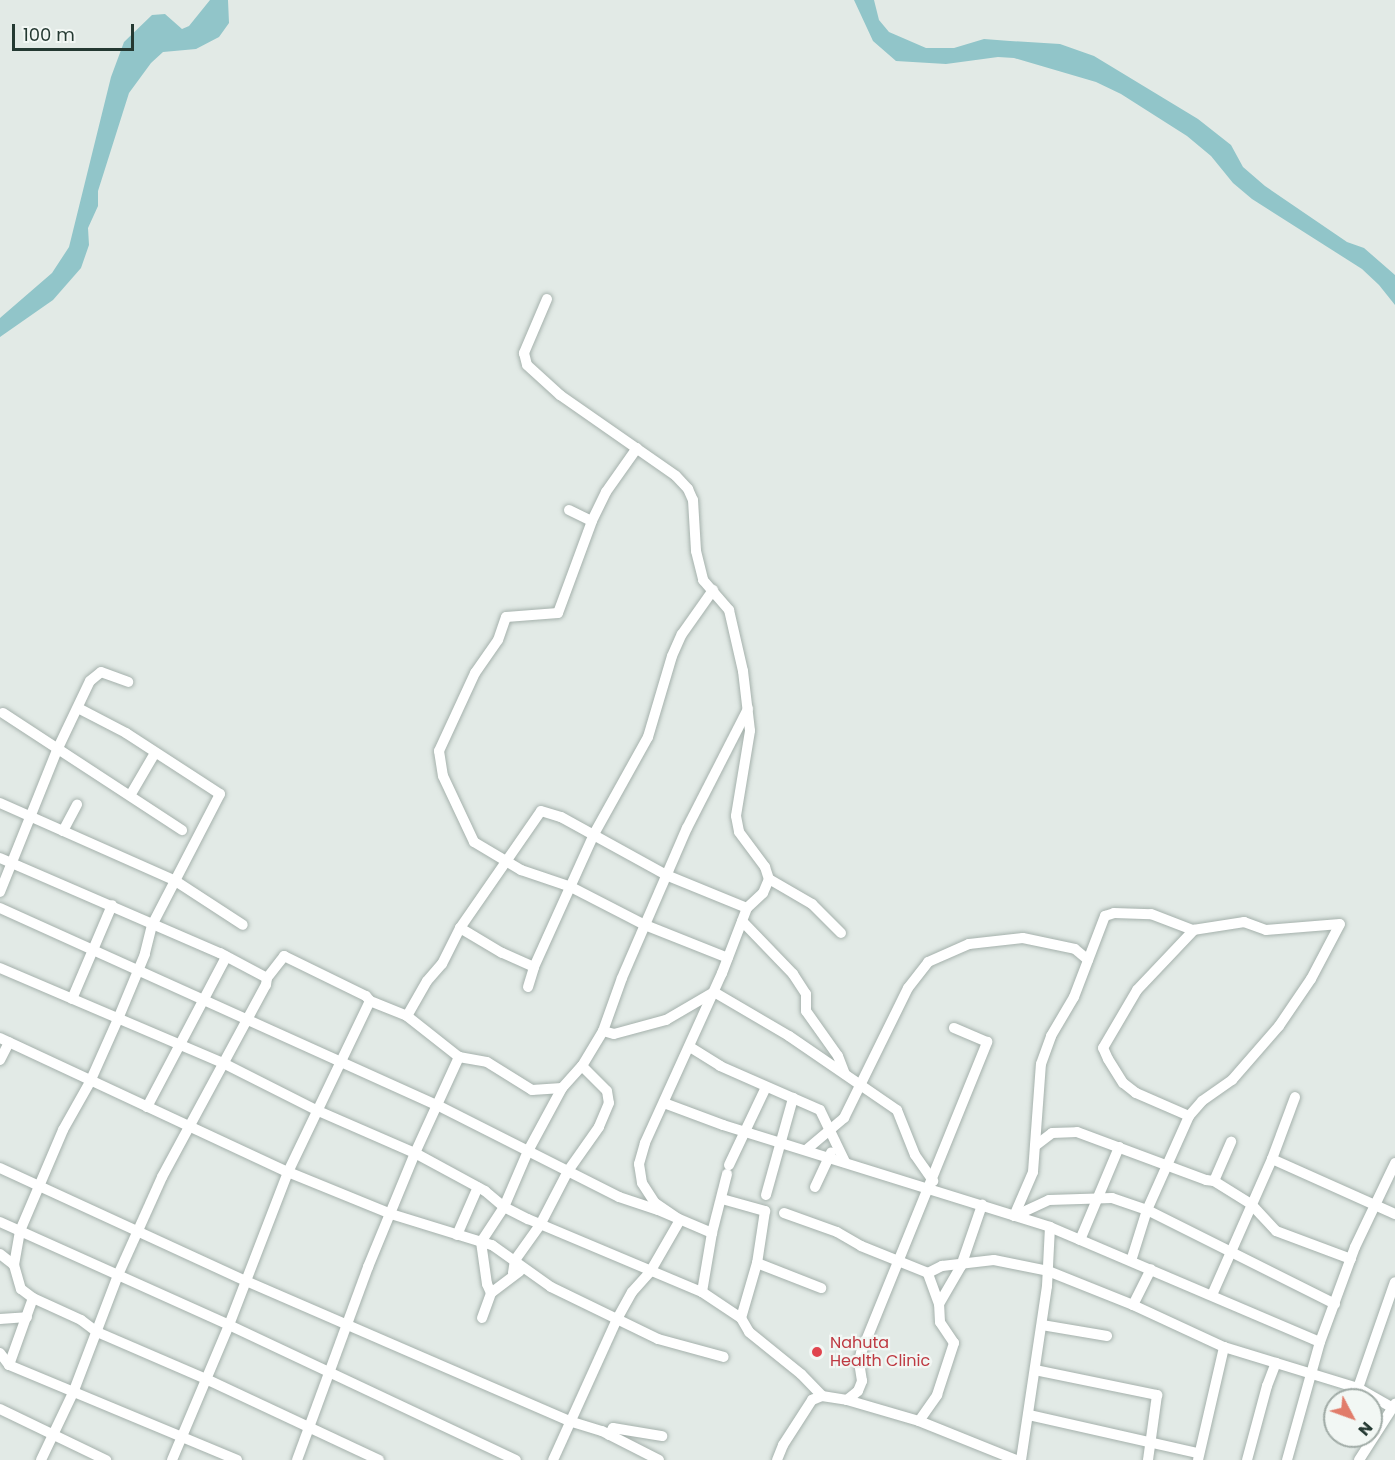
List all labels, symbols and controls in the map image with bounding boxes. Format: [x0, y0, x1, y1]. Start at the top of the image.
scale bar [15, 12, 136, 50]
text: 100 m [23, 22, 75, 47]
place label: Nahuta Health Clinic [830, 1333, 930, 1371]
marker: Nahuta Health Clinic [808, 1343, 826, 1361]
north arrow [1323, 1388, 1383, 1448]
text: N [1353, 1417, 1378, 1441]

